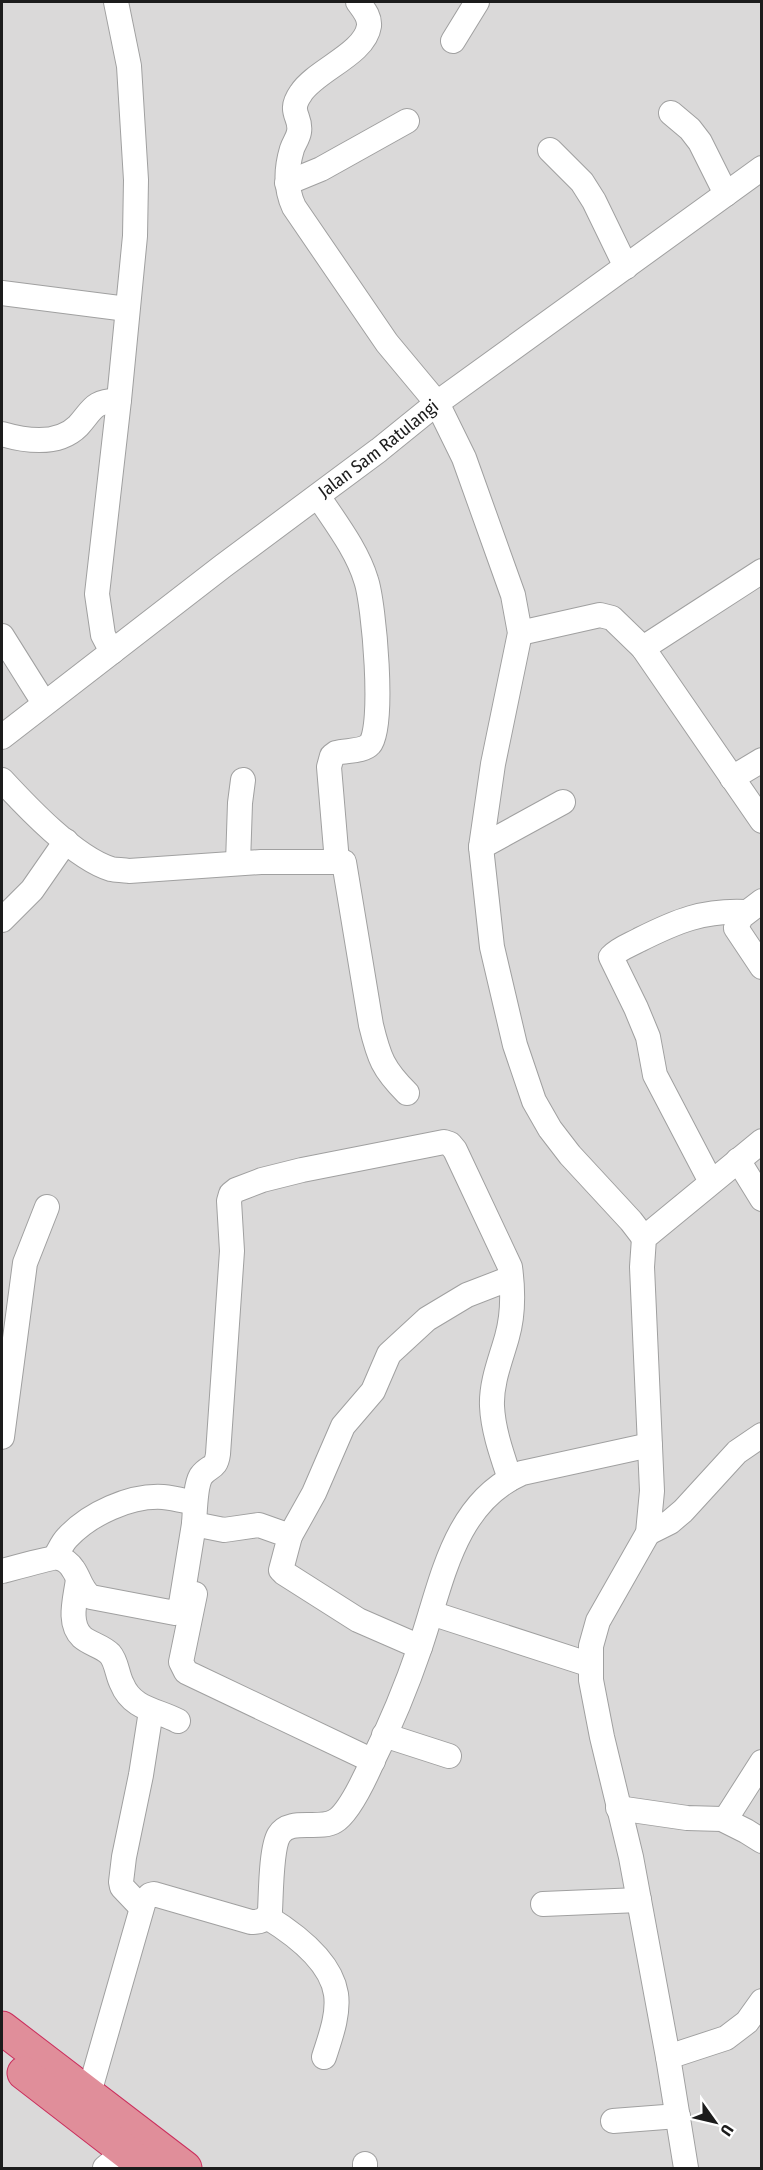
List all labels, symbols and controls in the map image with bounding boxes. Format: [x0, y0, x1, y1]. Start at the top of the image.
street label: Jalan Sam Ratulangi [314, 395, 443, 502]
north arrow [685, 2092, 745, 2152]
text: U [717, 2121, 738, 2139]

